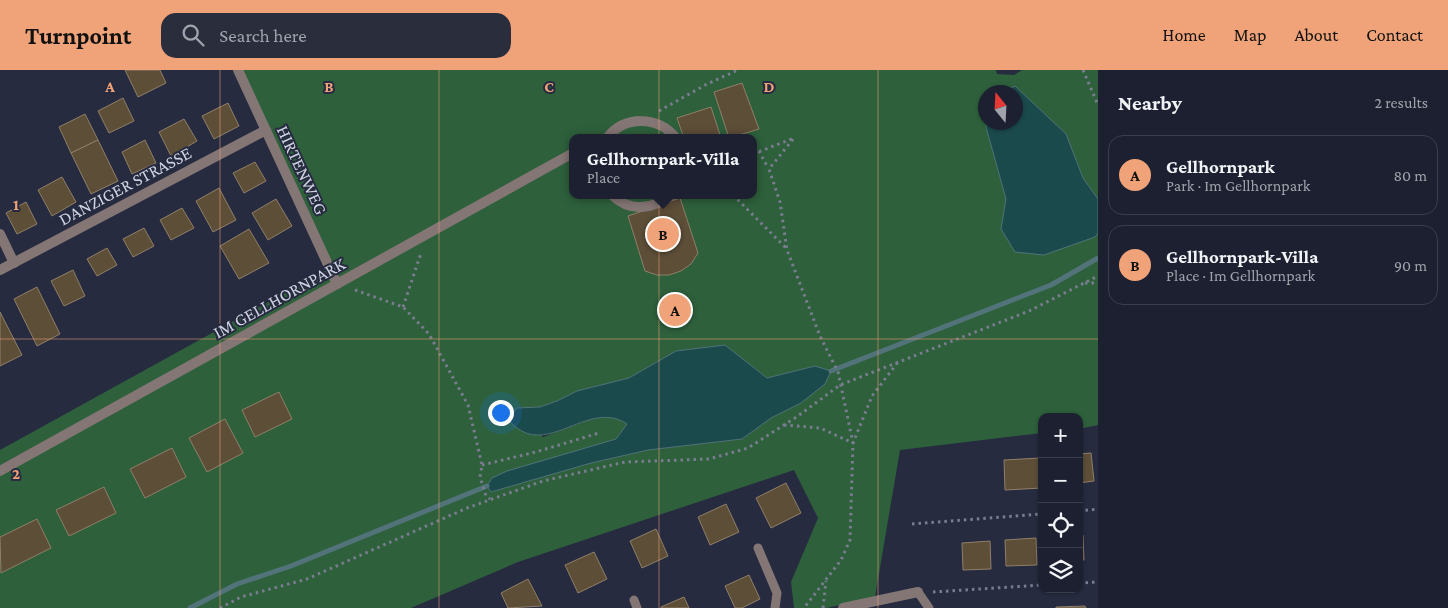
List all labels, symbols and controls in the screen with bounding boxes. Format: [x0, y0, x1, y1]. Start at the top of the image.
search box [161, 13, 511, 58]
icon: search [179, 21, 207, 49]
text: Turnpoint [25, 22, 131, 49]
text: Search here [219, 25, 307, 46]
text: Home [1163, 25, 1206, 45]
text: Map [1234, 25, 1266, 45]
text: About [1294, 25, 1338, 45]
text: Contact [1366, 25, 1423, 45]
text: A [104, 78, 115, 95]
text: B [324, 78, 334, 95]
text: C [544, 78, 554, 95]
text: D [763, 78, 775, 95]
north arrow [978, 85, 1023, 130]
text: Nearby [1118, 91, 1182, 115]
text: 2 results [1375, 94, 1428, 111]
street label: HIRTENWEG [273, 122, 331, 218]
popup [569, 134, 757, 199]
street label: DANZIGER STRASSE [55, 142, 195, 229]
text: Gellhornpark-Villa [587, 148, 739, 169]
text: Gellhornpark [1166, 156, 1275, 177]
text: A [1130, 167, 1140, 184]
text: 80 m [1393, 167, 1427, 184]
text: Place [587, 169, 620, 186]
text: Park · Im Gellhornpark [1166, 177, 1310, 194]
text: 1 [13, 196, 19, 213]
pin: B [647, 215, 679, 253]
text: Gellhornpark-Villa [1166, 246, 1318, 267]
street label: IM GELLHORNPARK [210, 253, 349, 343]
text: B [1130, 257, 1140, 274]
text: 90 m [1394, 257, 1427, 274]
text: Place · Im Gellhornpark [1166, 267, 1315, 284]
pin: A [659, 291, 691, 329]
your location [488, 400, 514, 426]
map controls [1038, 413, 1083, 593]
button: + [1038, 413, 1083, 458]
button: − [1038, 458, 1083, 503]
text: 2 [12, 465, 20, 482]
button: locate [1038, 503, 1083, 548]
button: layers [1038, 548, 1083, 593]

